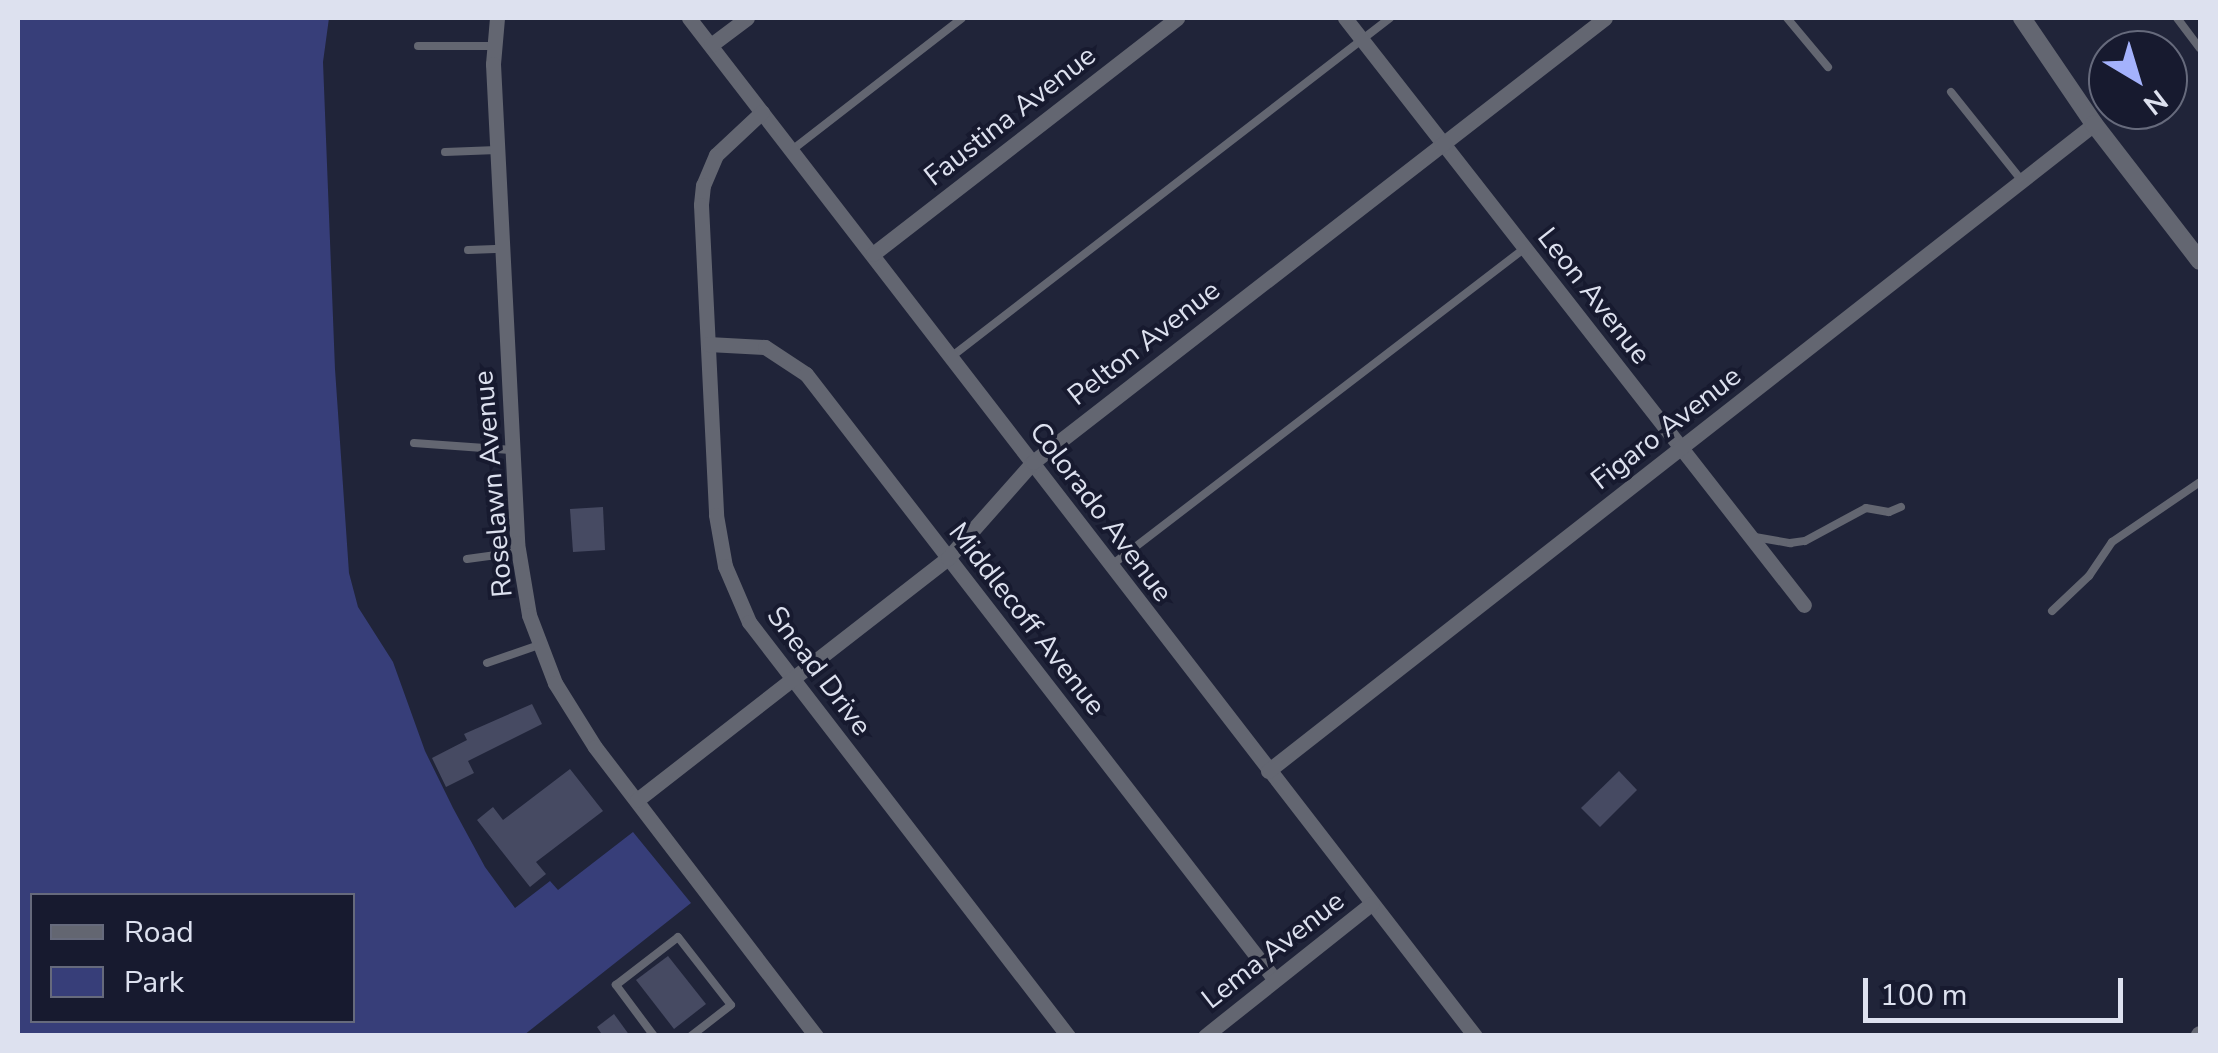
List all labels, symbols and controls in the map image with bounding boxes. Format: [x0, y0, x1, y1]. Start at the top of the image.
north arrow [2088, 30, 2188, 130]
street label: Faustina Avenue [918, 39, 1102, 193]
text: N [2135, 81, 2175, 123]
street label: Leon Avenue [1530, 221, 1658, 371]
street label: Pelton Avenue [1061, 273, 1227, 413]
street label: Figaro Avenue [1584, 359, 1748, 497]
street label: Roselawn Avenue [466, 369, 520, 599]
street label: Colorado Avenue [1023, 416, 1179, 608]
street label: Middlecoff Avenue [941, 516, 1113, 722]
street label: Snead Drive [760, 600, 878, 742]
street label: Lema Avenue [1195, 884, 1351, 1016]
legend [30, 893, 355, 1023]
text: Road [124, 912, 194, 953]
scale bar [1868, 958, 2128, 1020]
text: Park [124, 962, 184, 1003]
text: 100 m [1880, 975, 1967, 1016]

